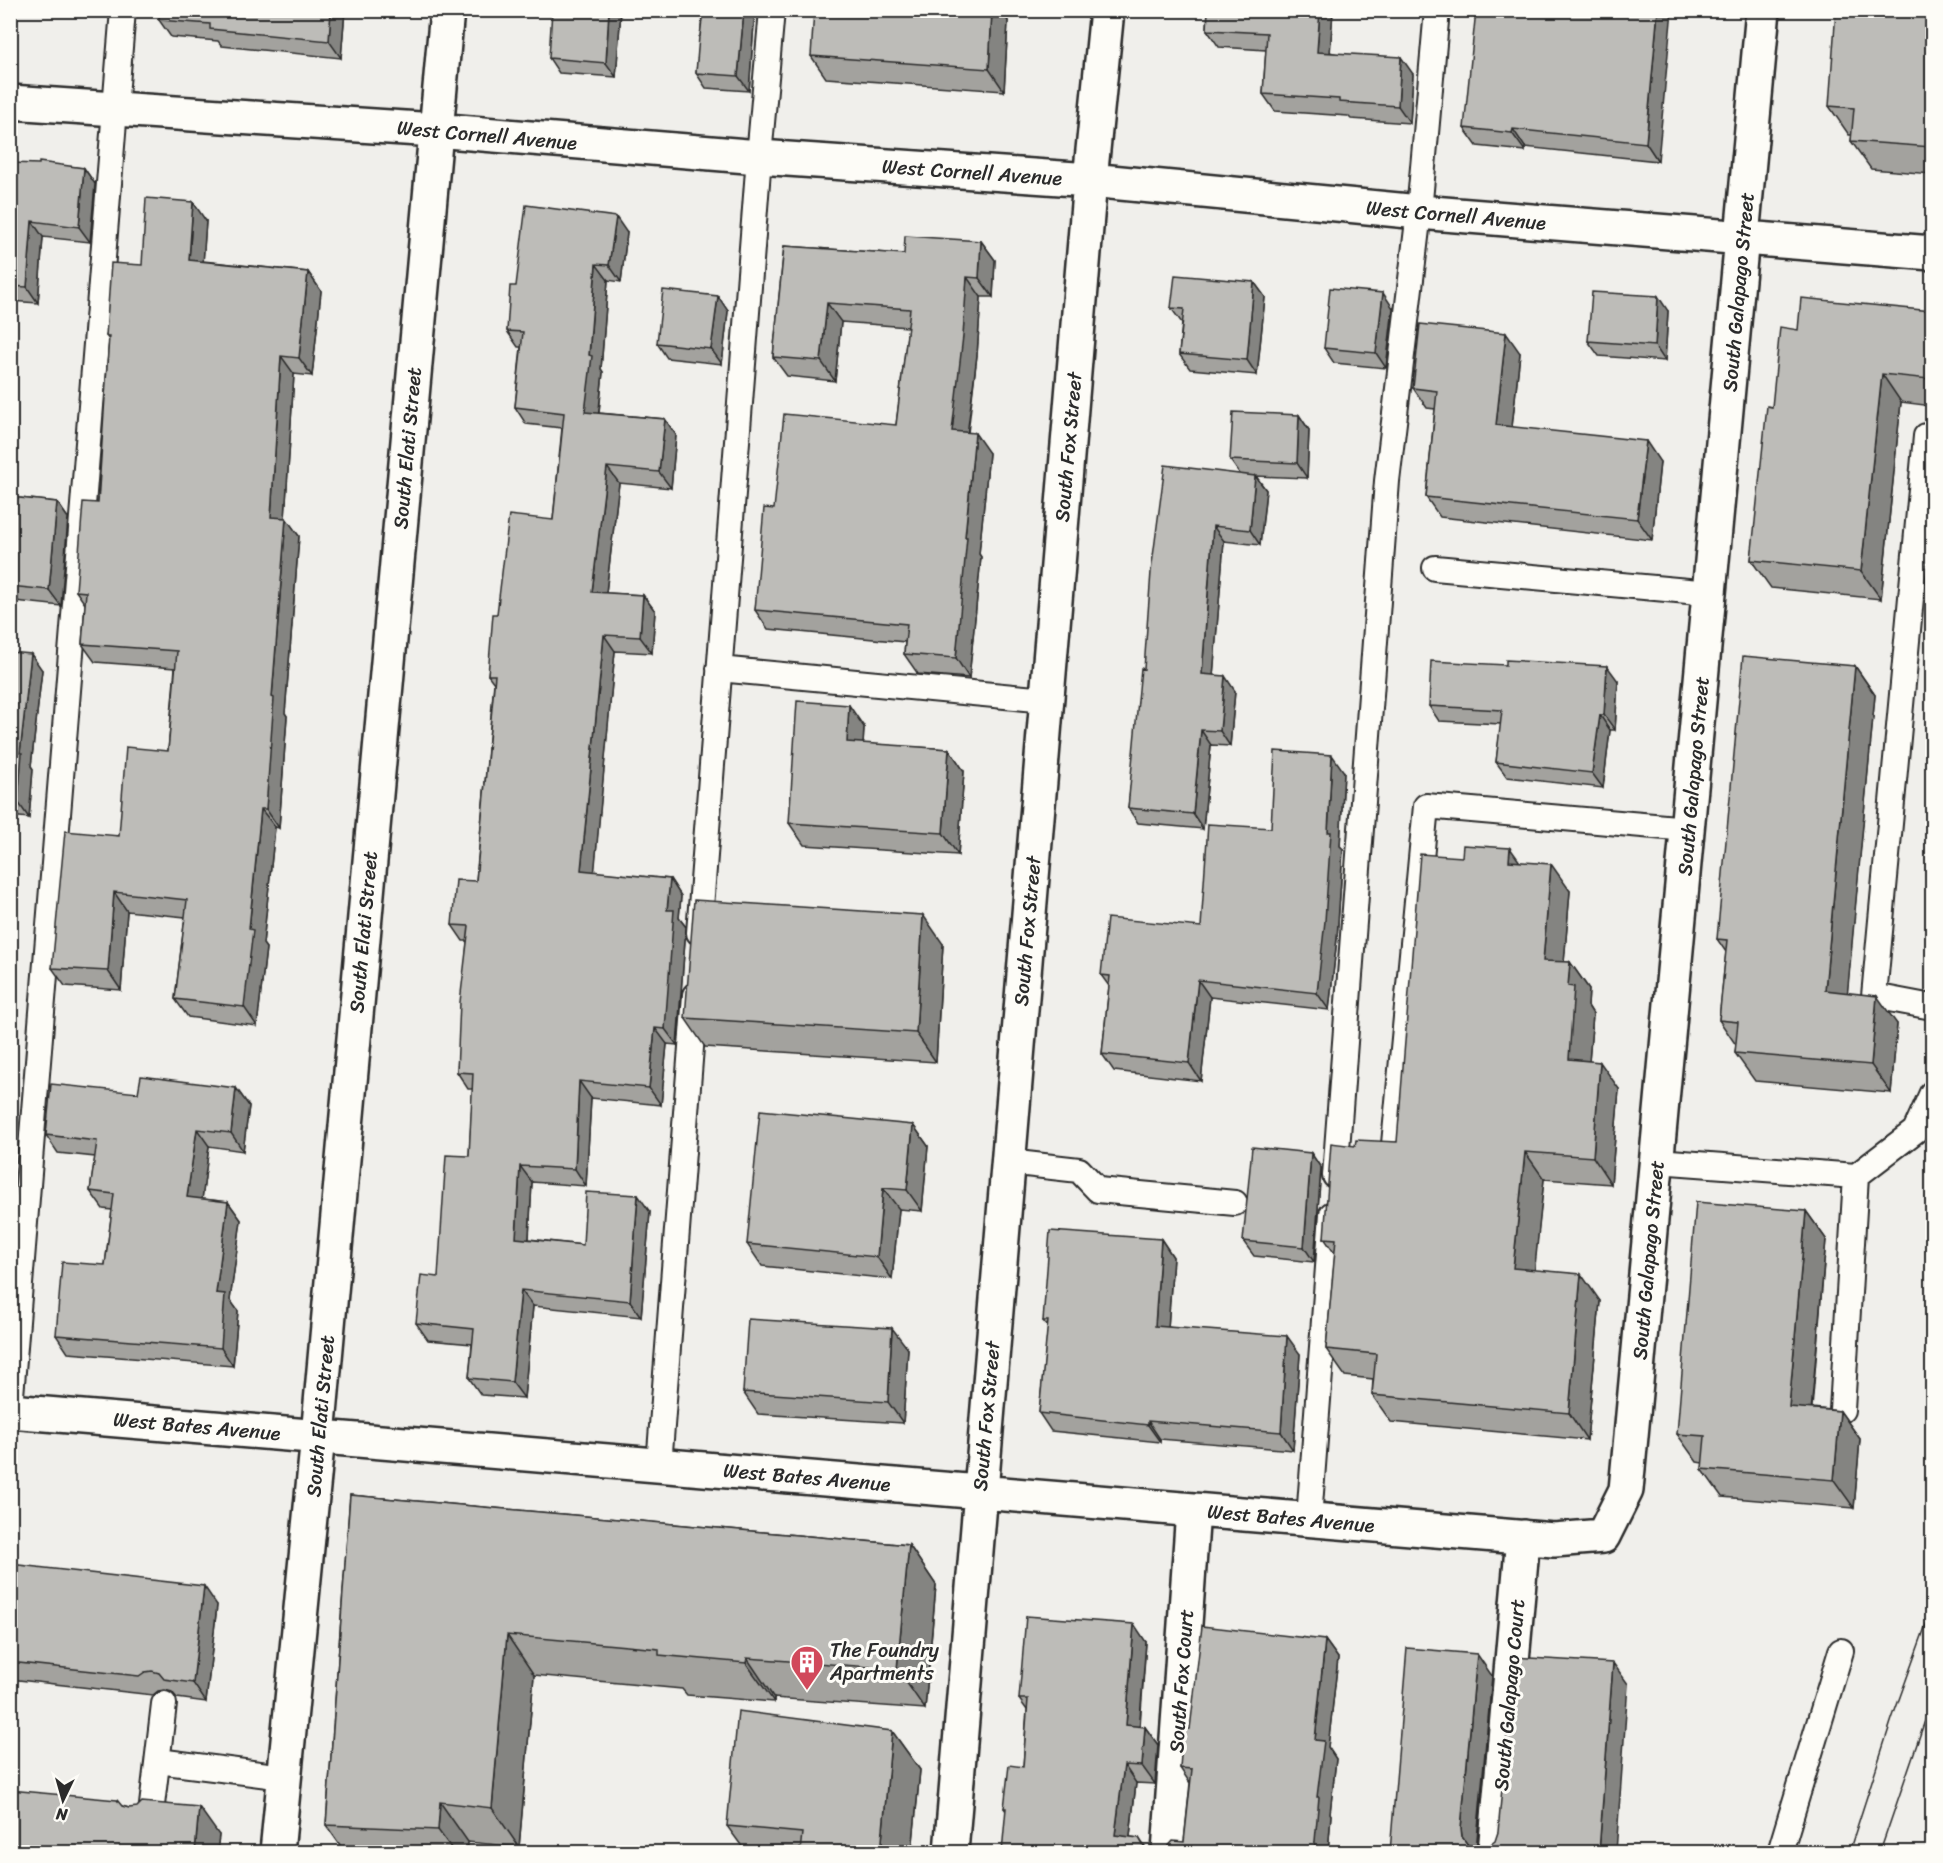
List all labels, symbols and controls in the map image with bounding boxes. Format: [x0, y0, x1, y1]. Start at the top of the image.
street label: West Cornell Avenue [396, 110, 579, 161]
street label: West Cornell Avenue [881, 149, 1064, 196]
street label: West Cornell Avenue [1365, 190, 1548, 241]
street label: South Galapago Street [1712, 191, 1765, 393]
street label: South Elati Street [383, 365, 432, 530]
street label: South Fox Street [1045, 370, 1093, 523]
street label: South Galapago Street [1667, 675, 1720, 877]
street label: South Elati Street [339, 849, 388, 1014]
street label: South Fox Street [1004, 854, 1052, 1007]
street label: South Galapago Street [1622, 1159, 1675, 1361]
street label: South Elati Street [296, 1333, 345, 1498]
street label: South Fox Street [963, 1339, 1011, 1492]
street label: West Bates Avenue [112, 1402, 282, 1451]
street label: West Bates Avenue [722, 1453, 892, 1502]
street label: West Bates Avenue [1206, 1494, 1376, 1543]
street label: South Galapago Court [1484, 1598, 1535, 1792]
street label: South Fox Court [1159, 1608, 1204, 1754]
place label: The Foundry Apartments [829, 1633, 939, 1691]
building icon: The Foundry Apartments [789, 1644, 825, 1691]
north arrow [33, 1770, 93, 1830]
text: N [54, 1799, 70, 1829]

